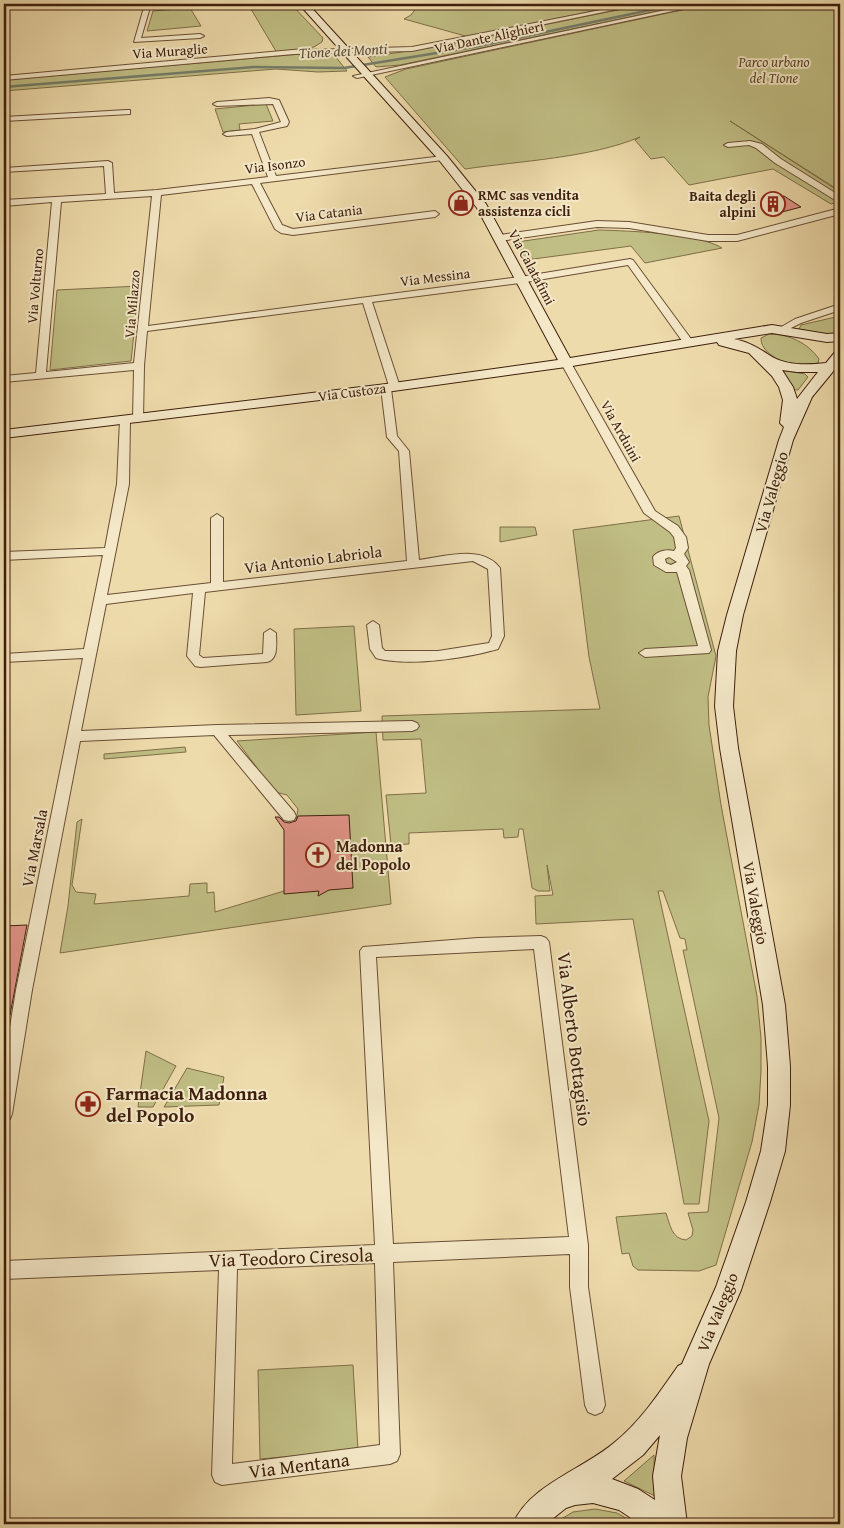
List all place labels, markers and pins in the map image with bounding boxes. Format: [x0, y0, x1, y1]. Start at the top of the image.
place label: RMC sas vendita assistenza cicli [478, 185, 580, 221]
place label: Baita degli alpini [689, 186, 757, 222]
shop icon: RMC sas vendita assistenza cicli [448, 190, 474, 216]
building icon: Baita degli alpini [760, 191, 786, 217]
place label: Madonna del Popolo [336, 834, 411, 876]
church icon: Madonna del Popolo [305, 842, 331, 868]
place label: Farmacia Madonna del Popolo [106, 1079, 268, 1129]
pharmacy icon: Farmacia Madonna del Popolo [75, 1091, 101, 1117]

